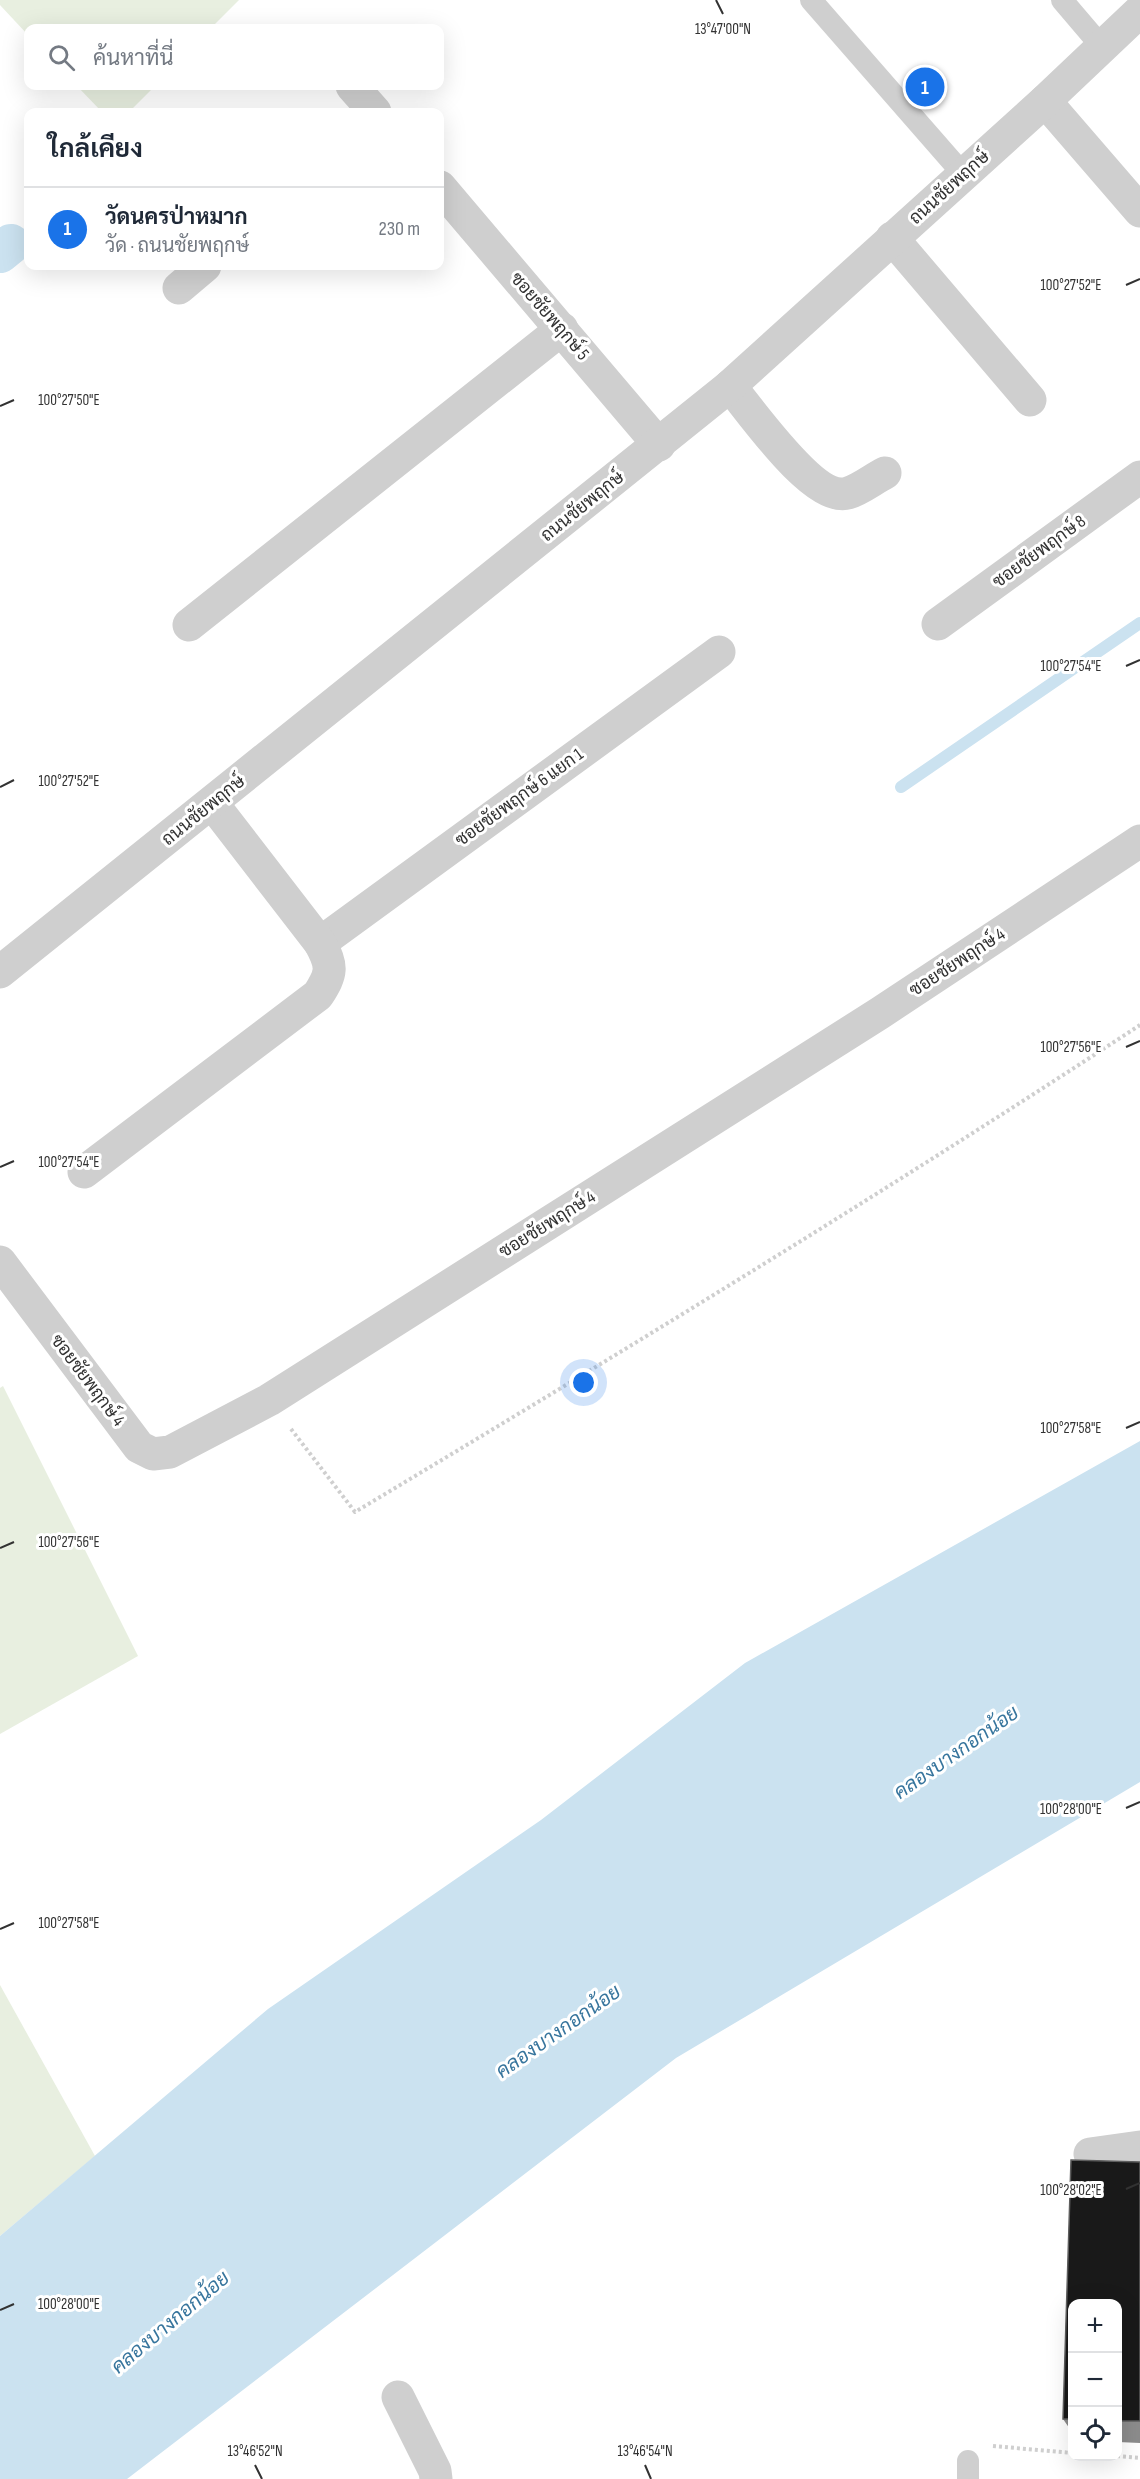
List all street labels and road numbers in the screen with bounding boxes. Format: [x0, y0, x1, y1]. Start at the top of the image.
street label: ถนนชัยพฤกษ์ [903, 143, 994, 229]
street label: ซอยชัยพฤกษ์ 5 [506, 266, 596, 364]
street label: ถนนชัยพฤกษ์ [535, 464, 629, 546]
street label: ซอยชัยพฤกษ์ 8 [987, 508, 1090, 592]
street label: ซอยชัยพฤกษ์ 6 แยก 1 [449, 741, 588, 851]
street label: ถนนชัยพฤกษ์ [156, 768, 250, 850]
street label: ซอยชัยพฤกษ์ 4 [904, 921, 1009, 1001]
street label: ซอยชัยพฤกษ์ 4 [494, 1184, 600, 1262]
street label: ซอยชัยพฤกษ์ 4 [46, 1328, 132, 1431]

